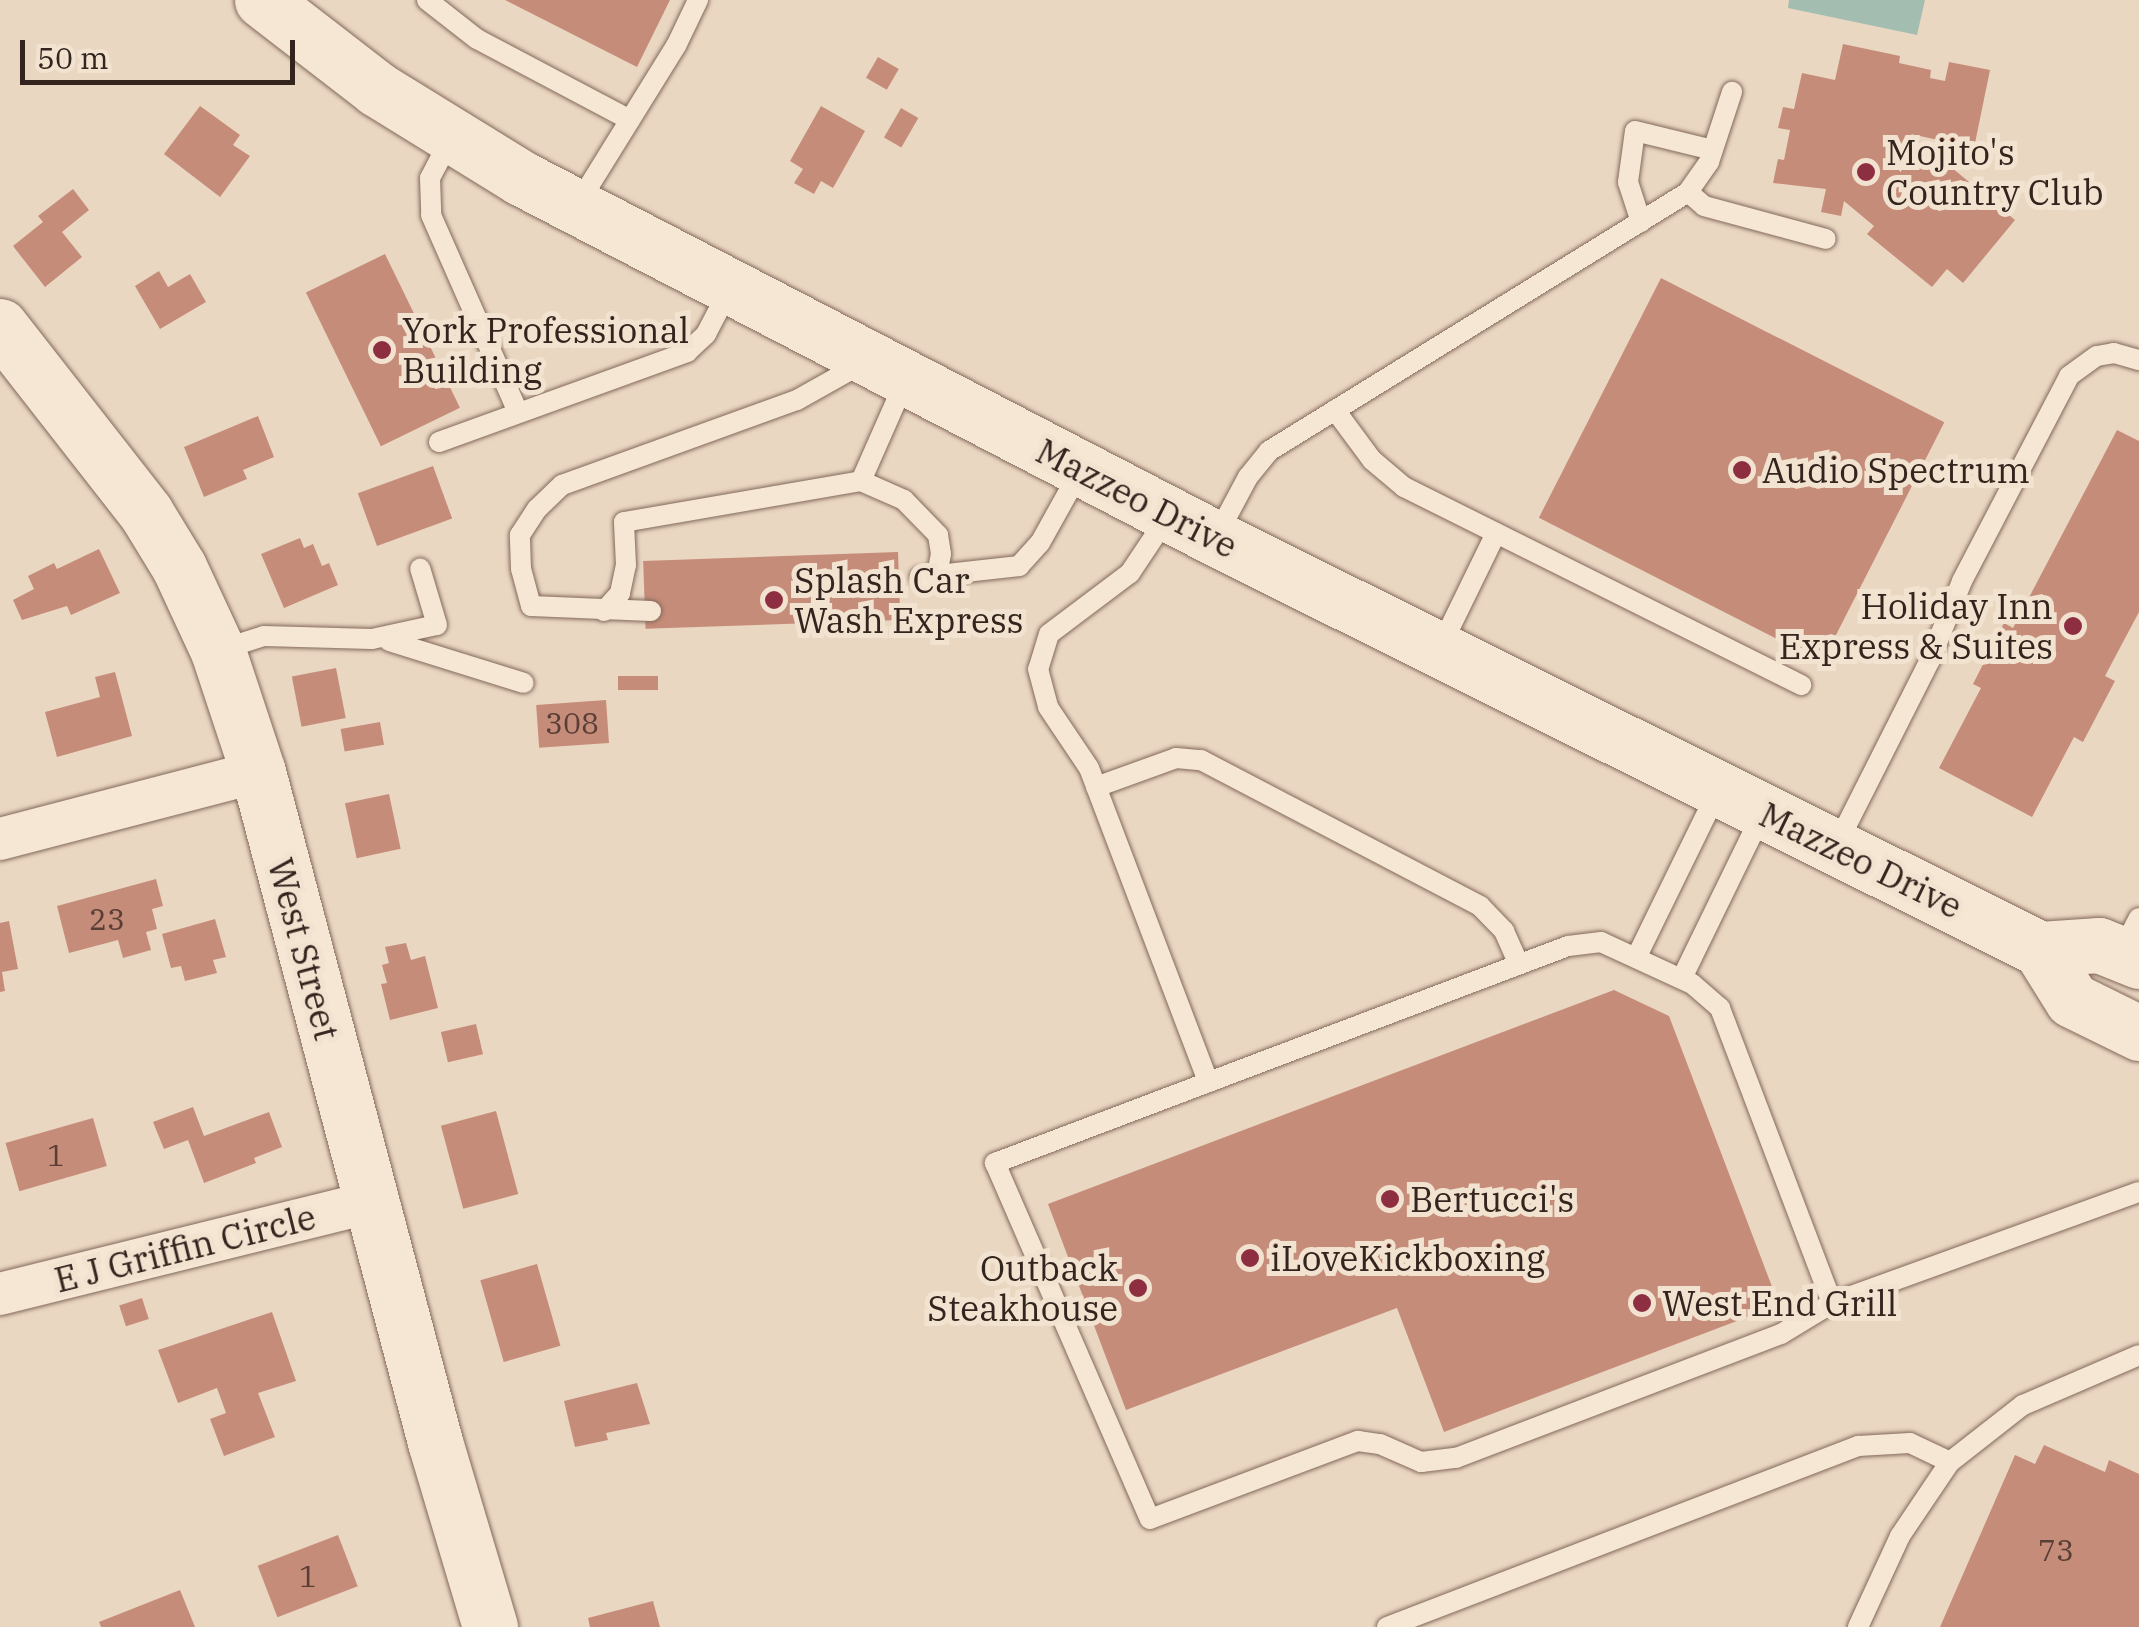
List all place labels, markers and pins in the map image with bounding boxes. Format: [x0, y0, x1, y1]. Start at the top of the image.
place label: Mojito's Country Club [1886, 131, 2104, 213]
marker: Mojito's Country Club [1855, 161, 1877, 183]
place label: York Professional Building [402, 309, 689, 391]
marker: York Professional Building [371, 339, 393, 361]
place label: Audio Spectrum [1762, 449, 2030, 491]
marker: Audio Spectrum [1731, 459, 1753, 481]
place label: Splash Car Wash Express [794, 559, 1024, 641]
place label: Holiday Inn Express & Suites [1779, 585, 2053, 667]
marker: Splash Car Wash Express [763, 589, 785, 611]
marker: Holiday Inn Express & Suites [2062, 615, 2084, 637]
place label: Bertucci's [1410, 1178, 1574, 1220]
marker: Bertucci's [1379, 1188, 1401, 1210]
place label: iLoveKickboxing [1270, 1237, 1545, 1279]
place label: Outback Steakhouse [927, 1247, 1118, 1329]
marker: iLoveKickboxing [1239, 1247, 1261, 1269]
marker: Outback Steakhouse [1127, 1277, 1149, 1299]
place label: West End Grill [1662, 1282, 1897, 1324]
marker: West End Grill [1631, 1292, 1653, 1314]

